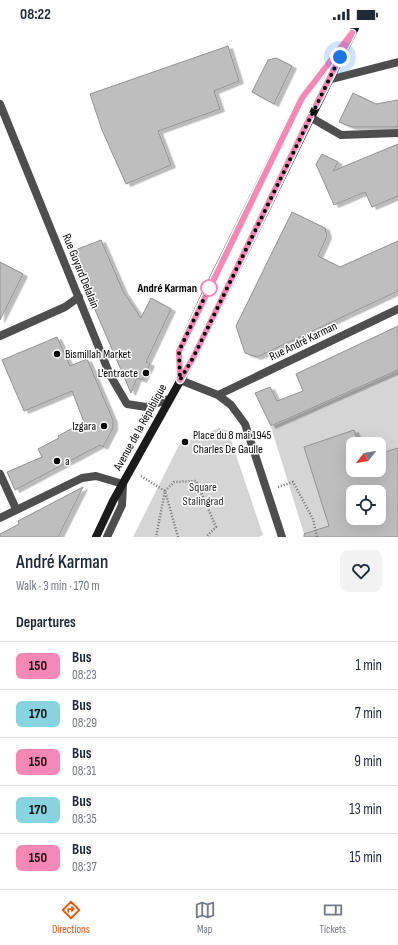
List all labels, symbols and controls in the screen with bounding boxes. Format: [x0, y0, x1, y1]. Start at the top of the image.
text: 08:22 [20, 5, 51, 24]
your location [330, 47, 350, 67]
street label: Rue Guyard Delalain [59, 232, 102, 311]
marker: André Karman [200, 279, 218, 297]
place label: André Karman [136, 281, 197, 296]
street label: Rue André Karman [267, 319, 340, 364]
place label: Bismillah Market [65, 347, 131, 362]
marker: Bismillah Market [52, 349, 62, 359]
place label: L'entracte [98, 366, 138, 381]
marker: L'entracte [141, 368, 151, 378]
street label: Avenue de la République [110, 381, 170, 474]
place label: Izgara [72, 419, 96, 434]
marker: Izgara [99, 421, 109, 431]
place label: Place du 8 mai 1945 Charles De Gaulle [193, 428, 272, 457]
marker: Place du 8 mai 1945 Charles De Gaulle [180, 437, 190, 447]
north arrow [346, 437, 386, 477]
map controls [346, 437, 386, 525]
place label: a [65, 454, 70, 469]
marker: a [52, 456, 62, 466]
park label: Square Stalingrad [183, 480, 223, 509]
button: locate [346, 485, 386, 525]
button: heart [340, 550, 382, 592]
text: André Karman [16, 551, 108, 574]
text: Walk · 3 min · 170 m [16, 578, 100, 594]
text: Departures [16, 613, 76, 632]
text: Bus [72, 648, 91, 667]
text: 1 min [356, 656, 382, 675]
text: 150 [29, 657, 47, 674]
text: 08:23 [72, 667, 97, 683]
text: Bus [72, 696, 91, 715]
text: 7 min [355, 704, 382, 723]
text: 170 [29, 705, 47, 722]
text: 08:29 [72, 715, 97, 731]
text: Bus [72, 744, 91, 763]
text: 9 min [354, 752, 382, 771]
text: 150 [29, 753, 47, 770]
text: 08:31 [72, 763, 96, 779]
text: Bus [72, 792, 91, 811]
text: 13 min [349, 800, 382, 819]
text: 170 [29, 801, 47, 818]
text: 08:35 [72, 811, 97, 827]
text: Bus [72, 840, 91, 859]
text: 15 min [350, 848, 382, 867]
text: 150 [29, 849, 47, 866]
text: 08:37 [72, 859, 97, 875]
tab: Directions [52, 899, 90, 936]
tab: Map [194, 899, 216, 936]
tab: Tickets [319, 899, 346, 936]

